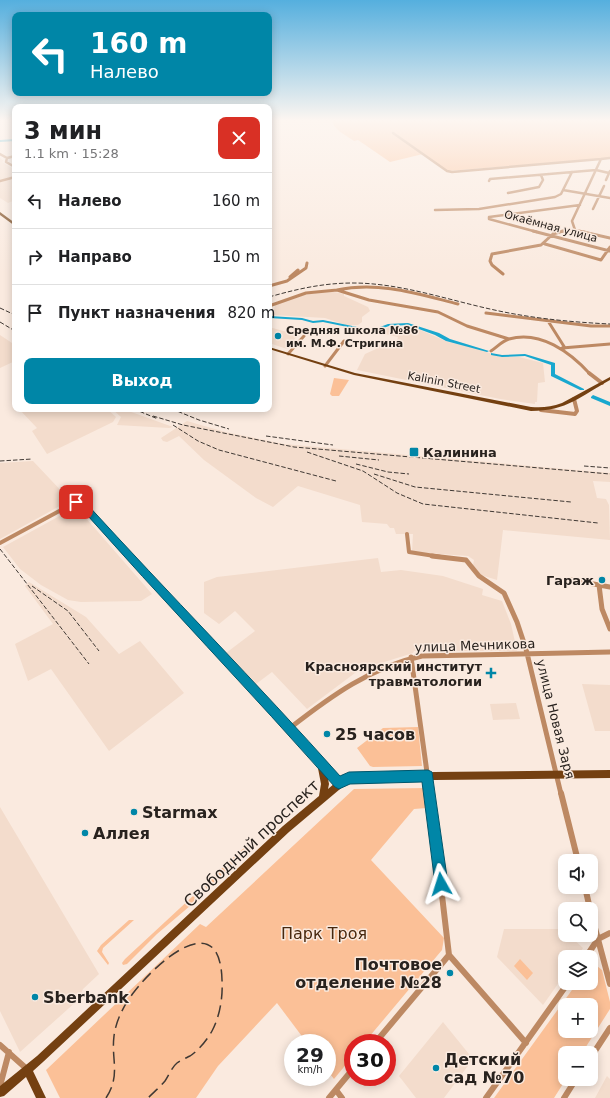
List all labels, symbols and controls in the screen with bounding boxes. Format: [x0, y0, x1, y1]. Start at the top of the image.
text: 160 m [90, 27, 187, 60]
icon: left [24, 28, 76, 80]
text: Налево [90, 61, 159, 82]
text: 3 мин [24, 117, 102, 145]
button: close [218, 117, 260, 159]
text: 1.1 km · 15:28 [24, 146, 119, 161]
icon: left [24, 190, 46, 212]
text: Налево [58, 192, 122, 210]
text: 160 m [212, 192, 260, 210]
street label: Окаёмная улица [503, 208, 599, 245]
icon: right [24, 246, 46, 268]
text: Направо [58, 248, 132, 266]
text: 150 m [212, 248, 260, 266]
icon: arrive [24, 302, 46, 324]
text: Пункт назначения [58, 304, 215, 322]
text: 820 m [227, 304, 275, 322]
place label: Средняя школа №86 им. М.Ф. Стригина [286, 324, 419, 350]
marker: Средняя школа №86 им. М.Ф. Стригина [273, 331, 283, 341]
button: Выход [24, 358, 260, 404]
street label: Kalinin Street [406, 369, 482, 396]
place label: Калинина [423, 445, 497, 460]
marker: Калинина [408, 446, 420, 458]
pin [59, 485, 93, 519]
icon: arrive [65, 491, 87, 513]
place label: Гараж [546, 573, 594, 588]
marker: Гараж [597, 575, 607, 585]
street label: улица Мечникова [414, 636, 536, 655]
street label: улица Новая Заря [533, 658, 578, 781]
place label: Красноярский институт травматологии [305, 659, 482, 689]
marker: Красноярский институт травматологии [485, 667, 497, 679]
place label: 25 часов [335, 725, 415, 744]
marker: 25 часов [322, 729, 332, 739]
street label: Свободный проспект [180, 776, 323, 911]
place label: Starmax [142, 803, 218, 822]
marker: Starmax [129, 807, 139, 817]
place label: Аллея [93, 824, 150, 843]
marker: Аллея [80, 828, 90, 838]
map controls [558, 854, 598, 1086]
button: sound [558, 854, 598, 894]
position arrow [420, 863, 462, 905]
button: search [558, 902, 598, 942]
park label: Парк Троя [281, 924, 367, 943]
button: layers [558, 950, 598, 990]
place label: Почтовое отделение №28 [295, 955, 442, 992]
marker: Почтовое отделение №28 [445, 968, 455, 978]
place label: Sberbank [43, 988, 129, 1007]
marker: Sberbank [30, 992, 40, 1002]
button: + [558, 998, 598, 1038]
speed limit sign: 30 [344, 1034, 396, 1086]
text: 29 [296, 1043, 324, 1067]
button: − [558, 1046, 598, 1086]
place label: Детский сад №70 [444, 1050, 524, 1087]
marker: Детский сад №70 [431, 1063, 441, 1073]
text: km/h [297, 1064, 323, 1075]

